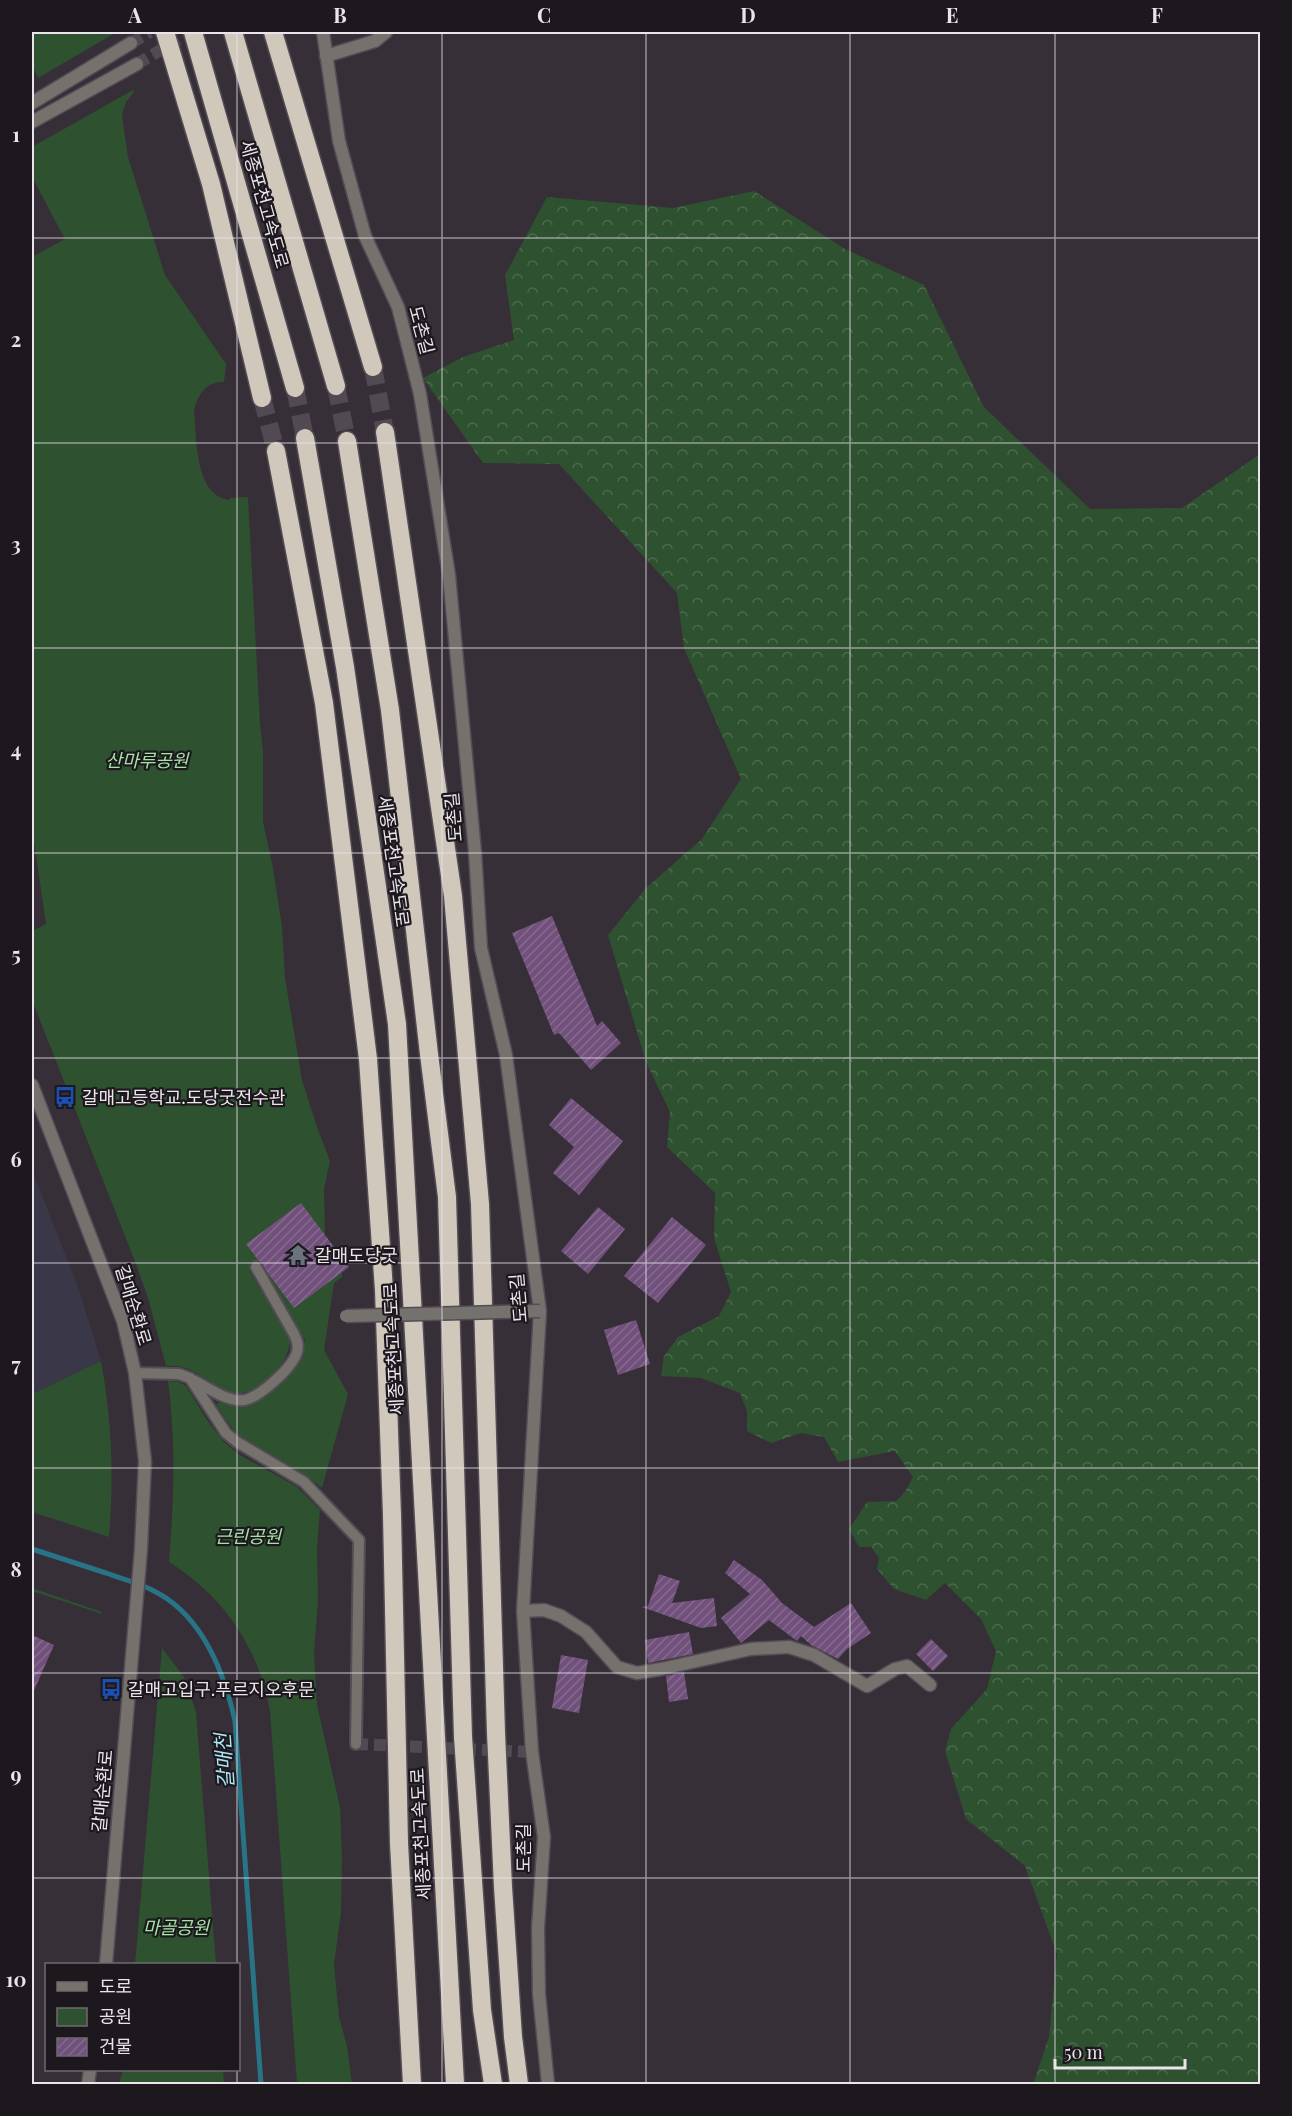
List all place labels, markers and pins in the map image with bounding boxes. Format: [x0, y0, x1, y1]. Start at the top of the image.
bus stop icon: 갈매고등학교.도당굿전수관 [53, 1085, 77, 1109]
place label: 갈매고등학교.도당굿전수관 [82, 1085, 286, 1109]
temple icon: 갈매도당굿 [286, 1243, 310, 1267]
place label: 갈매도당굿 [315, 1243, 398, 1267]
bus stop icon: 갈매고입구.푸르지오후문 [99, 1677, 123, 1701]
place label: 갈매고입구.푸르지오후문 [128, 1677, 315, 1701]

